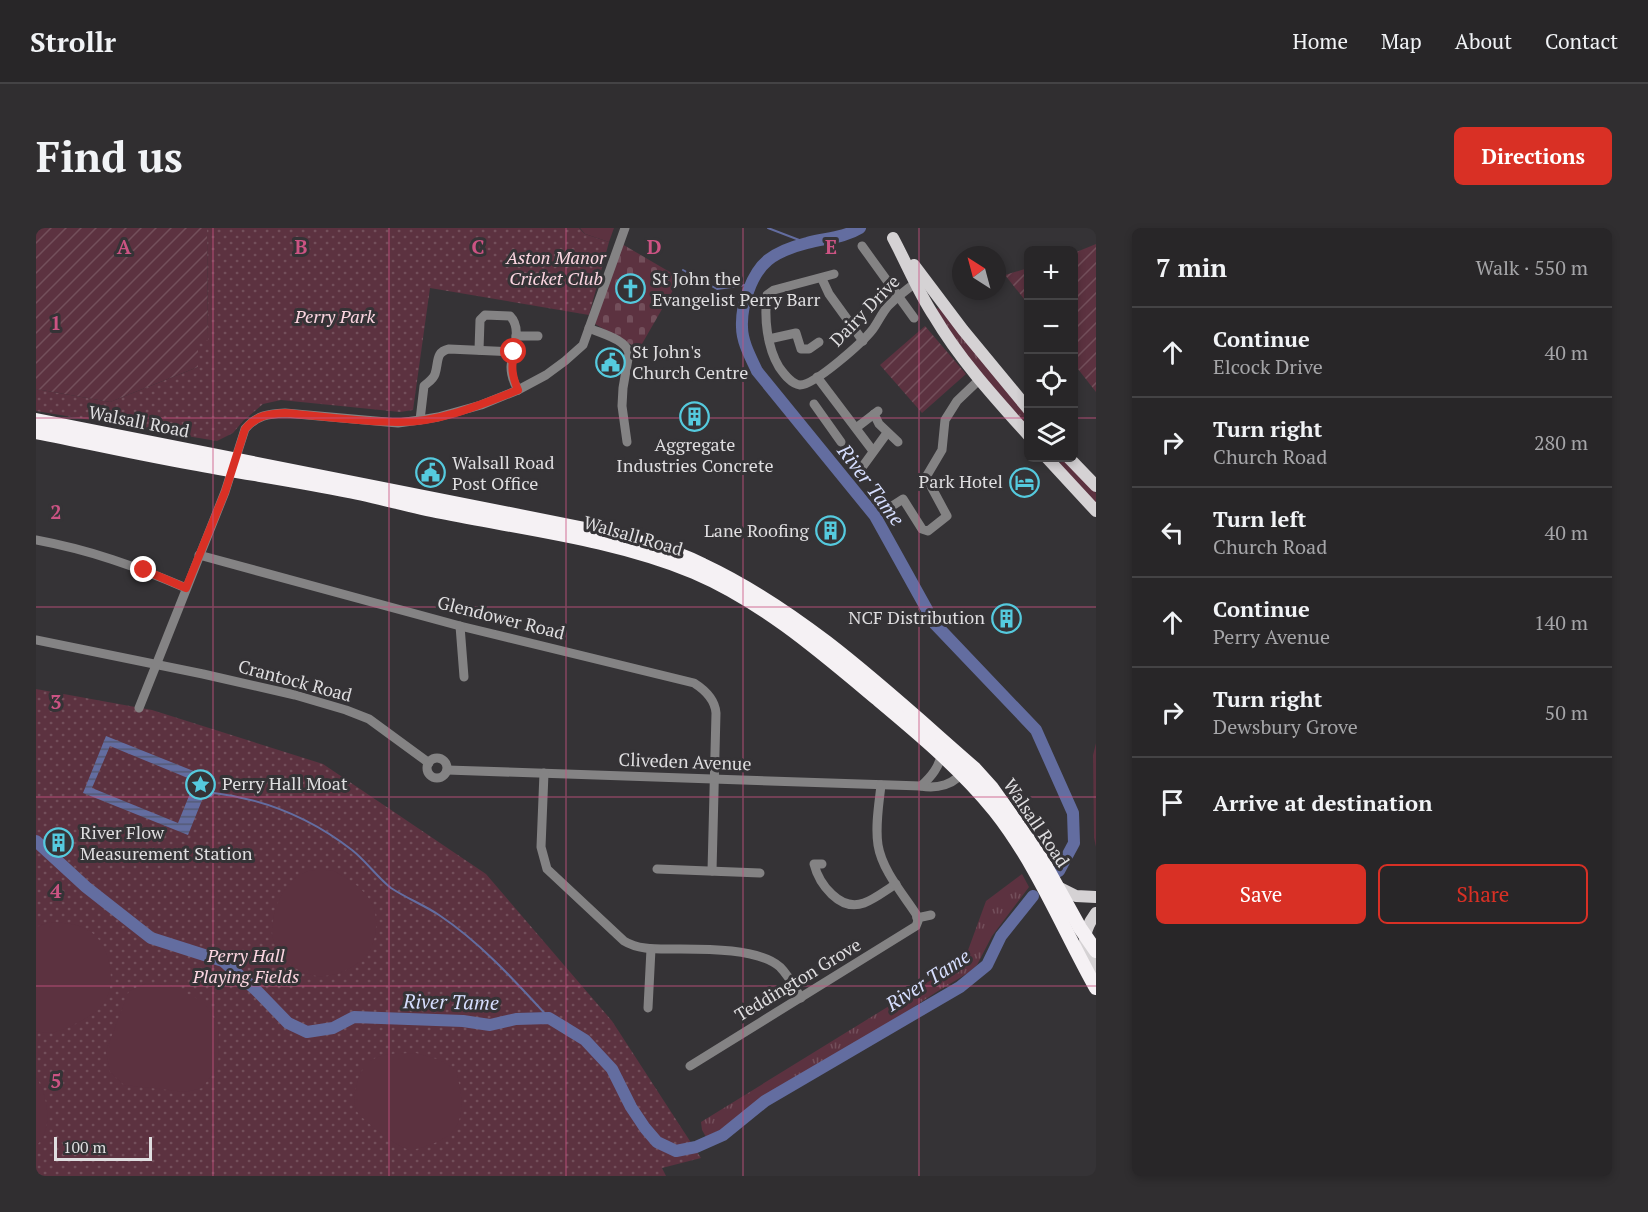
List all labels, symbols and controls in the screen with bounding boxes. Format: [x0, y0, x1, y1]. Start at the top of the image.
text: Strollr [30, 23, 116, 60]
text: Home [1292, 27, 1348, 55]
text: Map [1381, 27, 1422, 55]
text: About [1455, 27, 1512, 55]
text: Contact [1545, 27, 1618, 55]
button: Directions [1454, 127, 1612, 185]
text: Find us [36, 128, 183, 184]
text: A [117, 233, 132, 260]
text: B [295, 233, 308, 260]
text: C [471, 233, 485, 260]
text: D [647, 233, 661, 260]
text: E [825, 233, 837, 260]
park label: Aston Manor Cricket Club [505, 245, 607, 290]
north arrow [952, 246, 1006, 300]
map controls [1024, 246, 1078, 462]
button: + [1024, 246, 1078, 300]
text: 7 min [1156, 250, 1227, 284]
text: Walk · 550 m [1476, 254, 1588, 281]
place label: St John the Evangelist Perry Barr [652, 266, 820, 311]
street label: Dairy Drive [824, 269, 904, 351]
church icon: St John the Evangelist Perry Barr [615, 273, 647, 305]
button: − [1024, 300, 1078, 354]
park label: Perry Park [294, 304, 376, 328]
text: 1 [50, 309, 62, 336]
text: Continue [1213, 324, 1310, 353]
icon: ahead [1156, 336, 1189, 369]
route start [500, 338, 526, 364]
place label: St John's Church Centre [632, 339, 748, 384]
text: 40 m [1545, 339, 1588, 366]
public building icon: St John's Church Centre [595, 346, 627, 378]
text: Elcock Drive [1213, 353, 1323, 380]
button: locate [1024, 354, 1078, 408]
street label: Walsall Road [87, 399, 192, 443]
building icon: Aggregate Industries Concrete [679, 400, 711, 432]
button: layers [1024, 408, 1078, 462]
text: Turn right [1213, 414, 1322, 443]
icon: right [1156, 426, 1189, 459]
text: 280 m [1534, 429, 1588, 456]
place label: Aggregate Industries Concrete [616, 432, 774, 477]
water label: River Tame [831, 438, 911, 531]
text: Church Road [1213, 443, 1327, 470]
place label: Walsall Road Post Office [452, 450, 554, 495]
public building icon: Walsall Road Post Office [415, 457, 447, 489]
hotel icon: Park Hotel [1008, 466, 1040, 498]
place label: Park Hotel [919, 469, 1003, 493]
text: 2 [50, 498, 62, 525]
text: Turn left [1213, 504, 1306, 533]
street label: Walsall Road [581, 509, 686, 561]
building icon: Lane Roofing [814, 515, 846, 547]
icon: left [1156, 516, 1189, 549]
place label: Lane Roofing [704, 518, 810, 542]
text: 40 m [1545, 519, 1588, 546]
text: Church Road [1213, 533, 1327, 560]
route end [130, 556, 156, 582]
street label: Glendower Road [435, 590, 568, 644]
text: Continue [1213, 594, 1310, 623]
building icon: NCF Distribution [990, 602, 1022, 634]
place label: NCF Distribution [848, 605, 985, 629]
icon: ahead [1156, 606, 1189, 639]
text: 140 m [1534, 609, 1588, 636]
text: Perry Avenue [1213, 623, 1330, 650]
street label: Crantock Road [236, 653, 355, 707]
text: Turn right [1213, 684, 1322, 713]
text: 3 [50, 688, 62, 715]
icon: right [1156, 696, 1189, 729]
text: 50 m [1545, 699, 1588, 726]
text: Dewsbury Grove [1213, 713, 1358, 740]
street label: Cliveden Avenue [618, 747, 752, 775]
place icon: Perry Hall Moat [185, 768, 217, 800]
place label: Perry Hall Moat [222, 771, 348, 795]
street label: Walsall Road [998, 773, 1075, 872]
icon: arrive [1156, 786, 1189, 819]
text: Arrive at destination [1213, 788, 1432, 817]
place label: River Flow Measurement Station [80, 820, 253, 865]
building icon: River Flow Measurement Station [43, 827, 75, 859]
button: Save [1156, 864, 1366, 924]
button: Share [1378, 864, 1588, 924]
text: 4 [50, 877, 62, 904]
street label: Teddington Grove [730, 932, 865, 1026]
water label: River Tame [879, 942, 975, 1018]
park label: Perry Hall Playing Fields [192, 943, 299, 988]
water label: River Tame [402, 987, 499, 1016]
text: 5 [50, 1067, 62, 1094]
scale bar [54, 1134, 152, 1162]
text: 100 m [63, 1136, 106, 1158]

